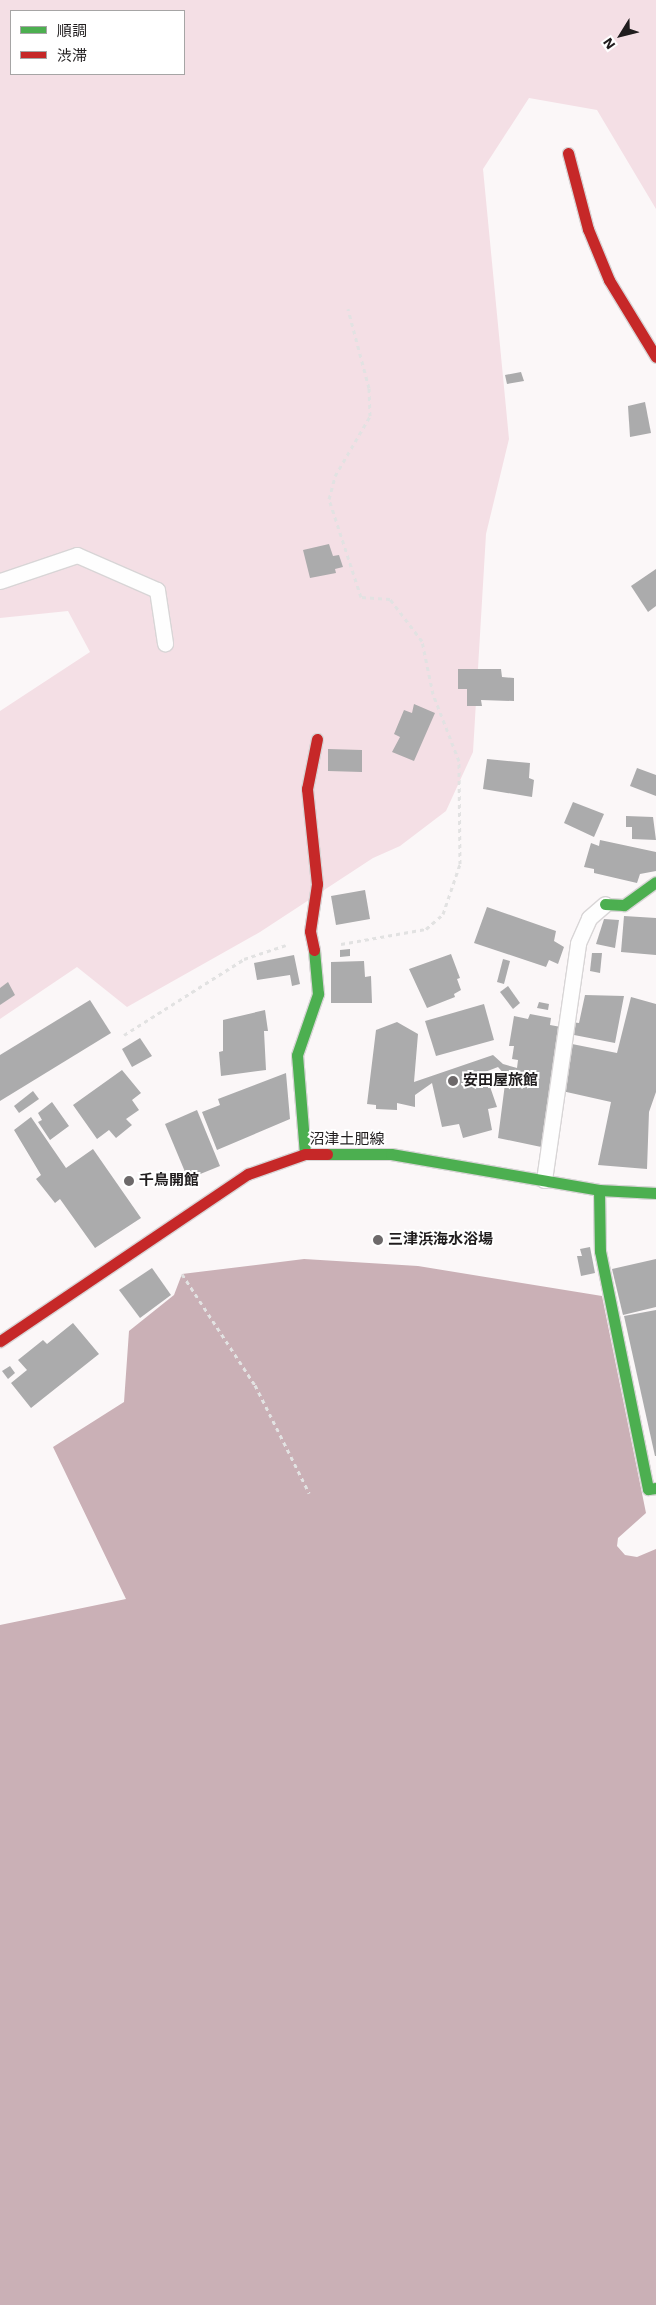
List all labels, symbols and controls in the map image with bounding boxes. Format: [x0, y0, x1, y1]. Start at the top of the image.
legend [10, 10, 185, 75]
north arrow [596, 10, 646, 60]
text: 順調 [57, 22, 87, 40]
text: N [599, 35, 618, 53]
text: 渋滞 [57, 47, 87, 65]
place label: 安田屋旅館 [463, 1072, 538, 1090]
marker: 安田屋旅館 [447, 1075, 459, 1087]
street label: 沼津土肥線 [310, 1131, 384, 1149]
place label: 千鳥開館 [139, 1172, 199, 1190]
marker: 千鳥開館 [123, 1175, 135, 1187]
place label: 三津浜海水浴場 [388, 1231, 493, 1249]
marker: 三津浜海水浴場 [372, 1234, 384, 1246]

